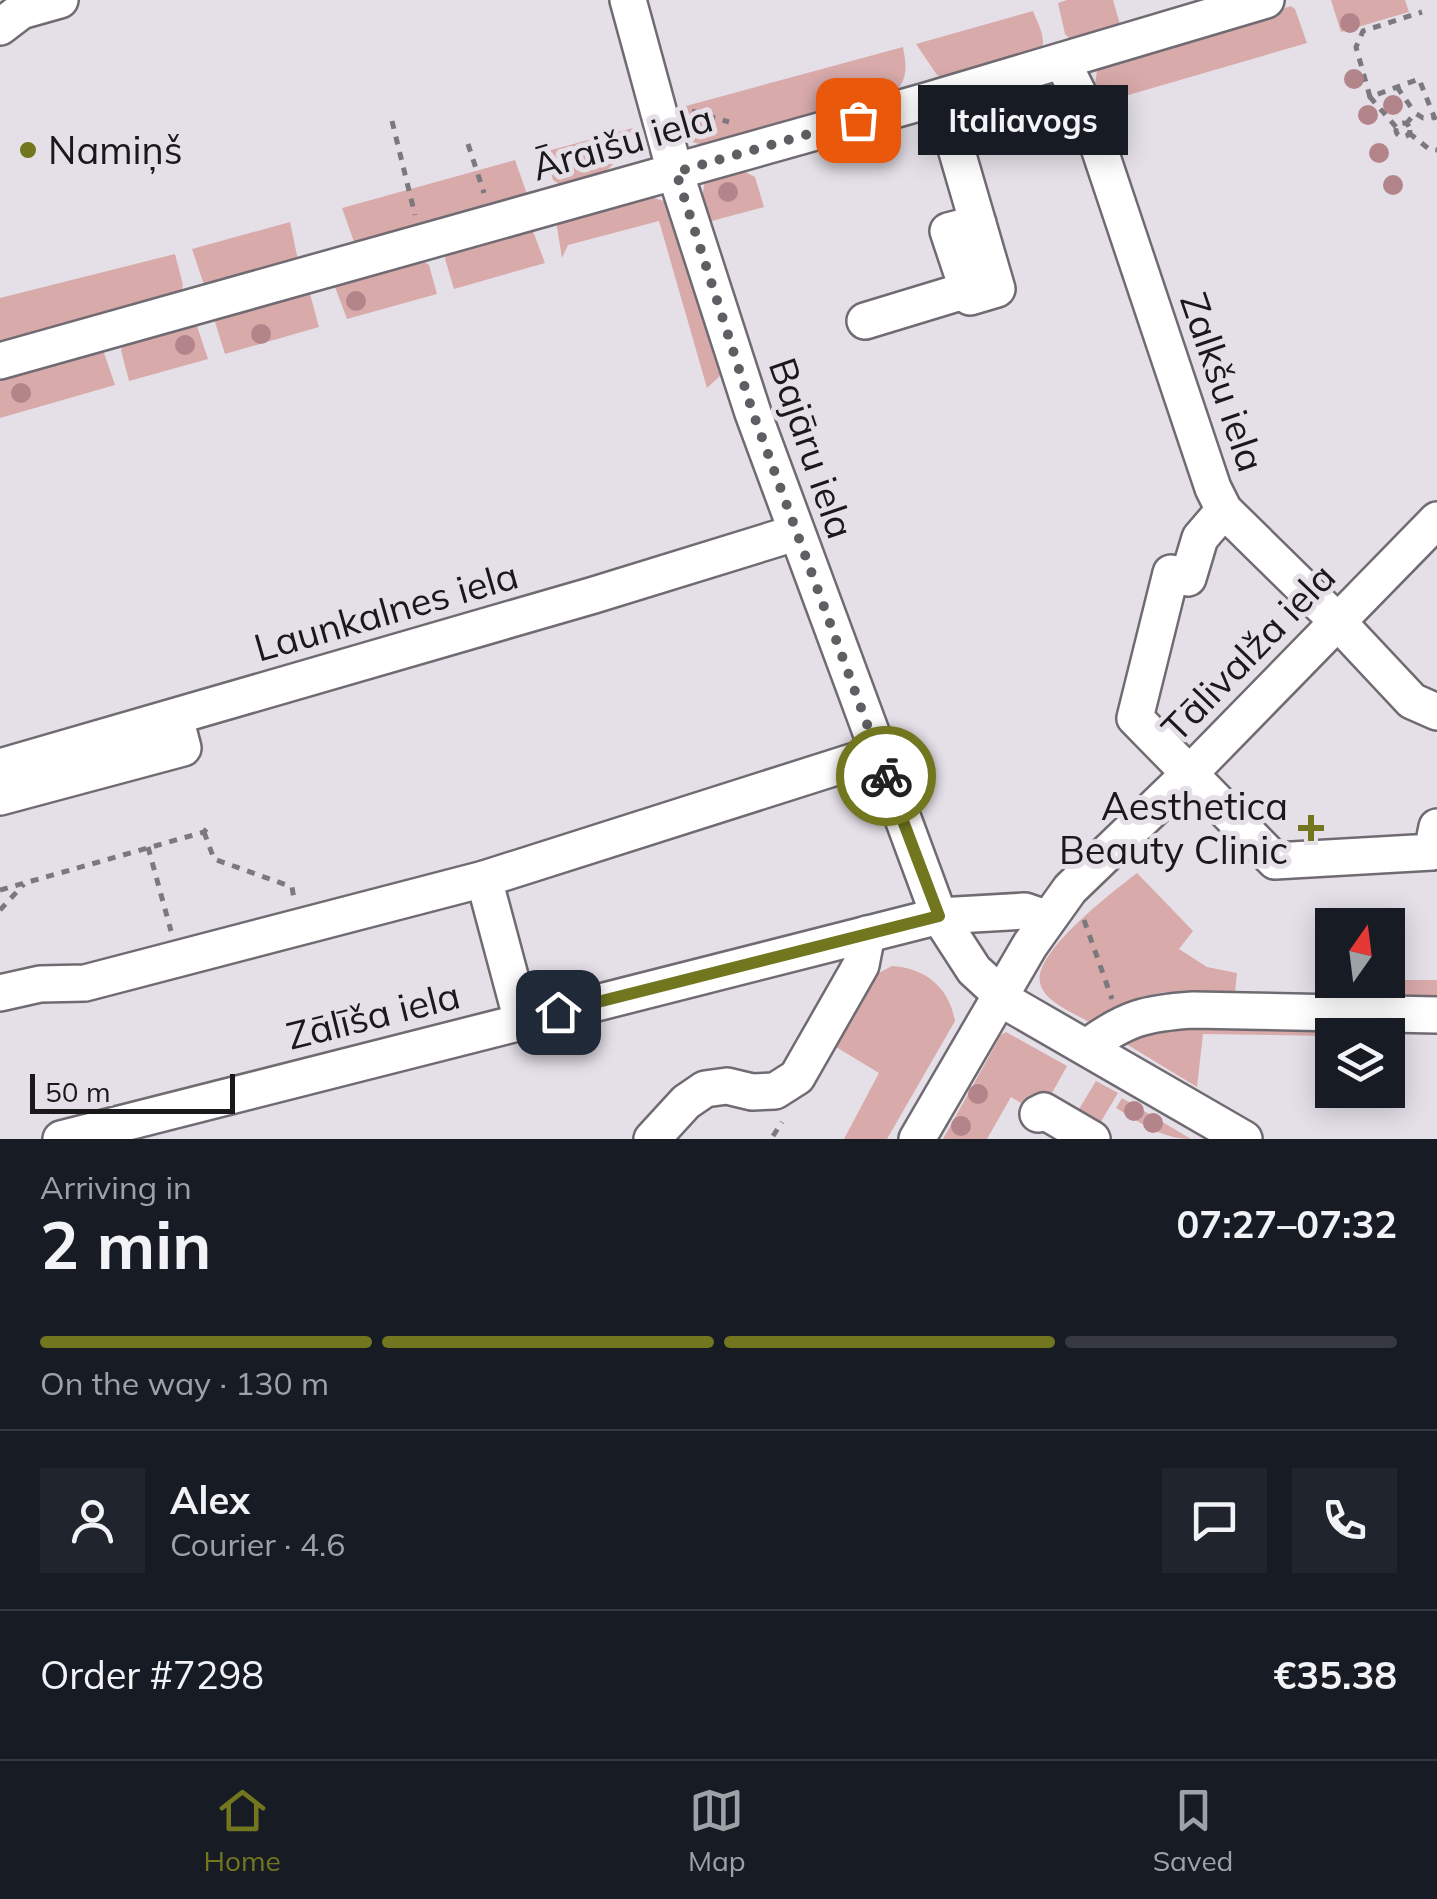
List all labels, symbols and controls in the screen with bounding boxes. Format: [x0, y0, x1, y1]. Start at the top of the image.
pin [816, 78, 901, 163]
callout: Italiavogs [918, 85, 1128, 155]
street label: Āraišu iela [526, 93, 718, 191]
icon: bag [831, 93, 886, 148]
text: Italiavogs [948, 100, 1098, 140]
place label: Namiņš [48, 126, 183, 175]
marker: Namiņš [17, 139, 39, 161]
street label: Zalkšu iela [1170, 286, 1276, 478]
street label: Bajāru iela [759, 351, 865, 545]
street label: Launkalnes iela [249, 550, 523, 672]
street label: Tālivalža iela [1151, 553, 1345, 751]
courier [836, 726, 936, 826]
icon: bike [859, 749, 914, 804]
place label: Aesthetica Beauty Clinic [1059, 782, 1288, 874]
marker: Aesthetica Beauty Clinic [1298, 815, 1324, 841]
north arrow [1315, 908, 1405, 998]
map controls [1315, 908, 1405, 1108]
street label: Zālīša iela [281, 970, 465, 1060]
pin [516, 970, 601, 1055]
icon: home [531, 985, 586, 1040]
button: layers [1315, 1018, 1405, 1108]
scale bar [30, 1069, 235, 1114]
text: 50 m [45, 1074, 111, 1109]
text: Arriving in [40, 1167, 192, 1207]
text: 07:27–07:32 [1177, 1200, 1397, 1248]
text: 2 min [40, 1204, 211, 1285]
text: On the way · 130 m [40, 1363, 329, 1403]
button: person [40, 1468, 145, 1573]
button: chat [1162, 1468, 1267, 1573]
button: phone [1292, 1468, 1397, 1573]
text: Alex [170, 1476, 250, 1524]
text: Courier · 4.6 [170, 1524, 346, 1564]
text: Order #7298 [40, 1651, 264, 1699]
text: €35.38 [1274, 1651, 1397, 1699]
tab: Home [204, 1783, 281, 1878]
tab: Map [688, 1783, 746, 1878]
tab: Saved [1153, 1783, 1233, 1878]

